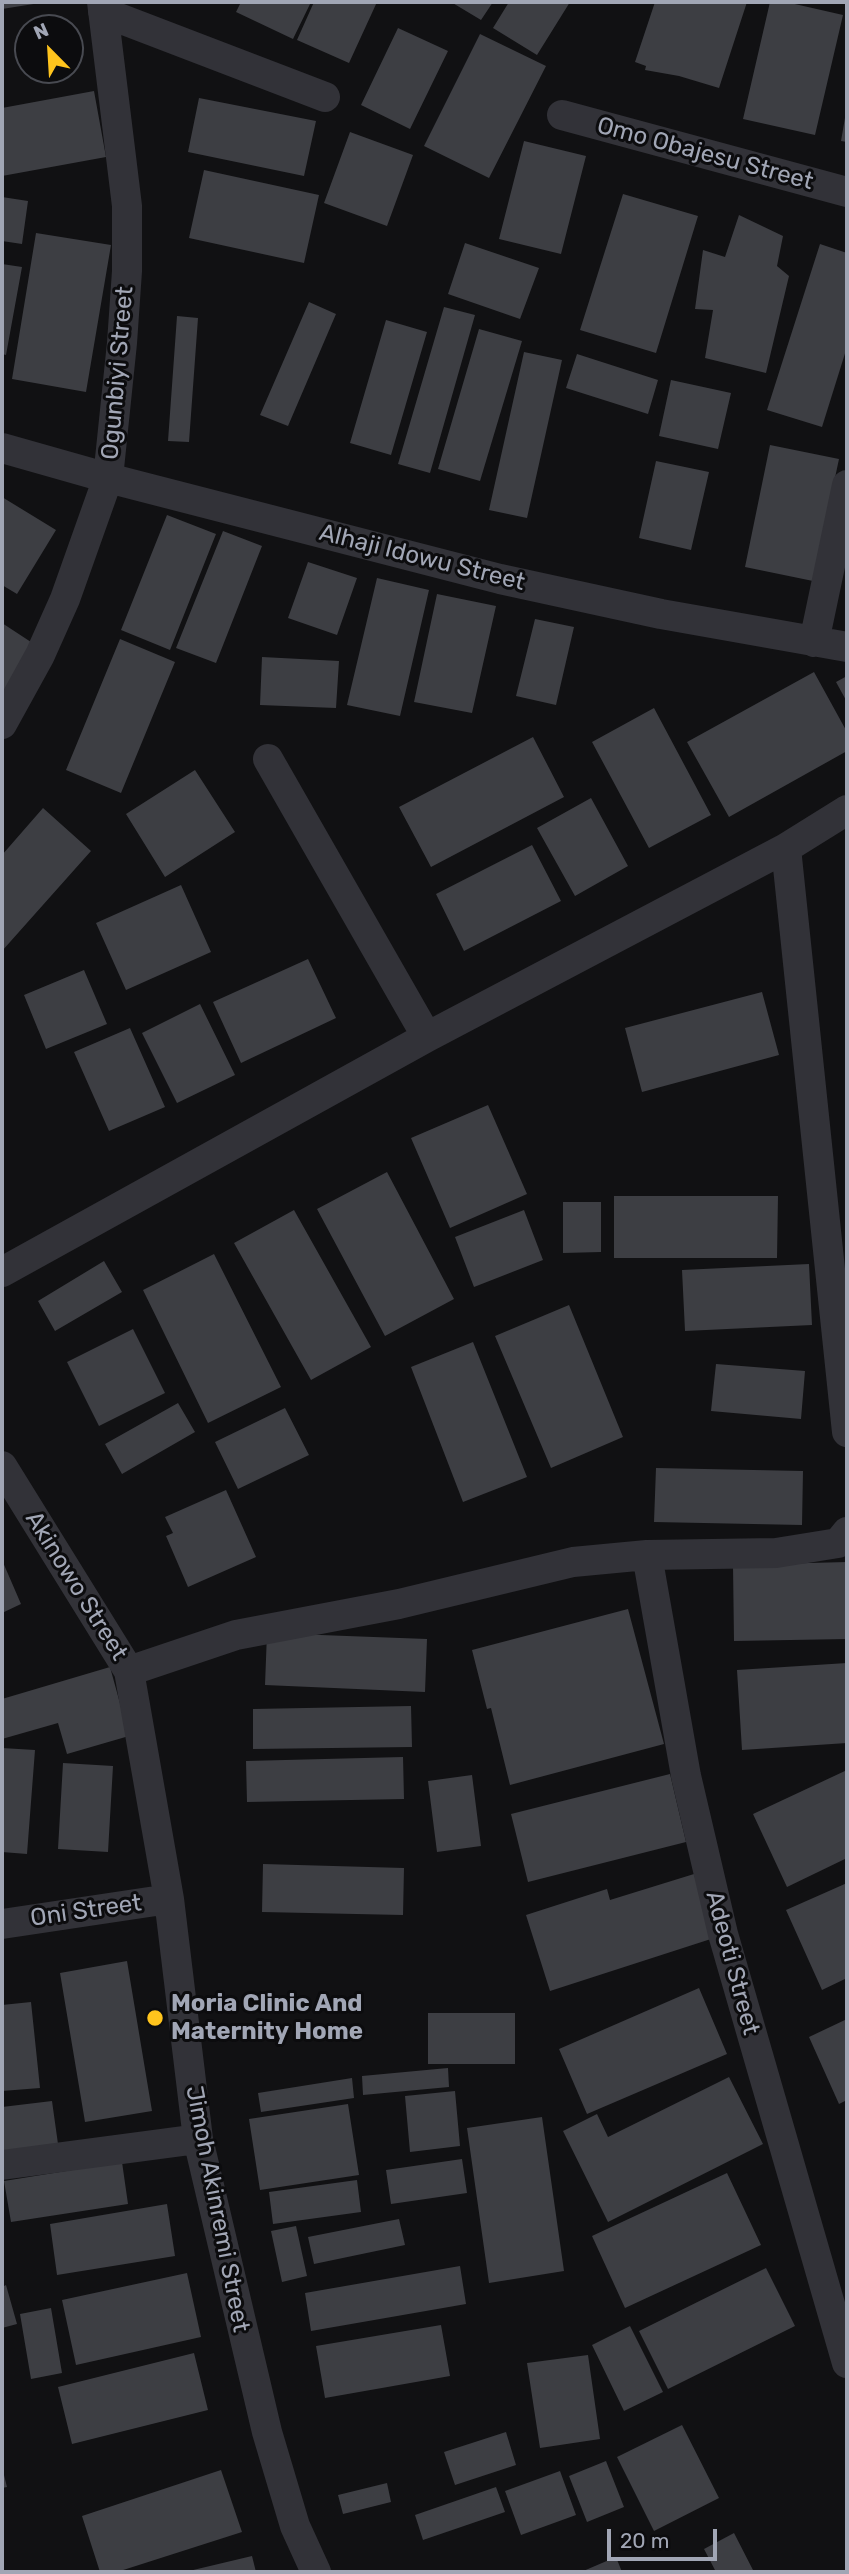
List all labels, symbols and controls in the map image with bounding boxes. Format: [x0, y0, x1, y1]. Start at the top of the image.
north arrow [14, 14, 84, 84]
text: N [30, 18, 52, 44]
street label: Omo Obajesu Street [594, 111, 816, 197]
street label: Ogunbiyi Street [96, 285, 140, 461]
street label: Alhaji Idowu Street [316, 519, 528, 597]
street label: Akinowo Street [19, 1506, 133, 1666]
street label: Adeoti Street [699, 1888, 765, 2038]
street label: Oni Street [29, 1889, 143, 1933]
place label: Moria Clinic And Maternity Home [171, 1990, 363, 2046]
marker: Moria Clinic And Maternity Home [145, 2008, 165, 2028]
street label: Jimoh Akinremi Street [179, 2083, 255, 2335]
scale bar [611, 2514, 721, 2558]
text: 20 m [620, 2528, 669, 2553]

